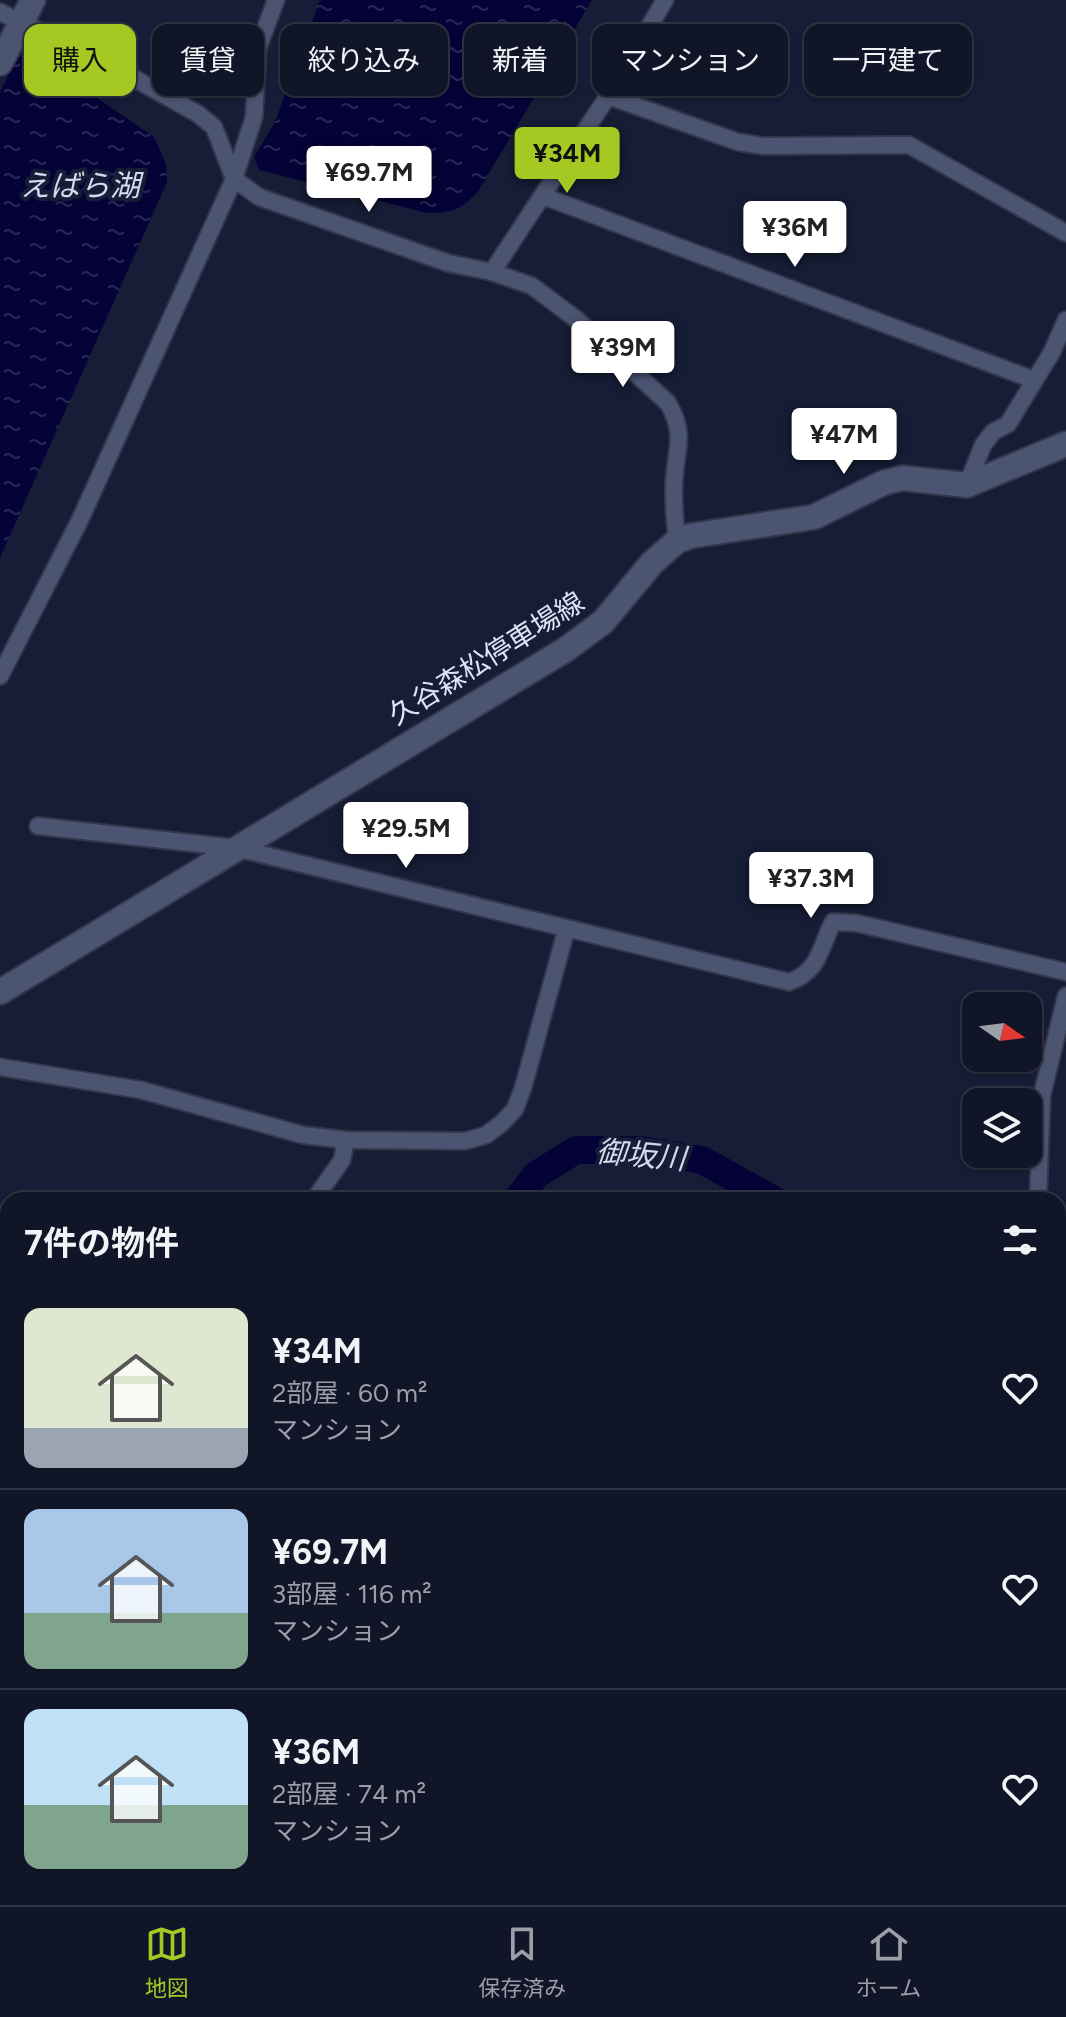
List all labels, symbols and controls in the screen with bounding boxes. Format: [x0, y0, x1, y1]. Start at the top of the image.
chip: 購入 [24, 24, 136, 96]
chip: 賃貸 [152, 24, 264, 96]
chip: 絞り込み [280, 24, 448, 96]
chip: 新着 [464, 24, 576, 96]
chip: マンション [592, 24, 788, 96]
chip: 一戸建て [804, 24, 972, 96]
pin: ¥34M [520, 127, 614, 195]
text: ¥34M [533, 137, 601, 169]
pin: ¥69.7M [304, 146, 434, 214]
text: ¥69.7M [325, 156, 413, 188]
water label: えばら湖 [20, 167, 144, 204]
pin: ¥36M [748, 201, 842, 269]
text: ¥36M [761, 211, 829, 243]
pin: ¥39M [576, 321, 670, 389]
text: ¥39M [589, 331, 657, 363]
pin: ¥47M [797, 408, 891, 476]
text: ¥47M [810, 418, 878, 450]
street label: 久谷森松停車場線 [382, 584, 590, 732]
pin: ¥29.5M [341, 802, 471, 870]
text: ¥29.5M [361, 812, 451, 844]
pin: ¥37.3M [746, 852, 876, 920]
text: ¥37.3M [767, 862, 855, 894]
north arrow [962, 992, 1042, 1072]
map controls [962, 992, 1042, 1168]
button: layers [962, 1088, 1042, 1168]
water label: 御坂川 [595, 1133, 690, 1178]
icon: filters [998, 1218, 1042, 1262]
text: 7件の物件 [24, 1223, 179, 1264]
text: ¥34M [272, 1331, 362, 1372]
icon: home [88, 1340, 184, 1436]
icon: heart [998, 1366, 1042, 1410]
text: 2部屋 · 60 m² [272, 1377, 427, 1409]
text: マンション [272, 1414, 402, 1446]
text: ¥69.7M [272, 1532, 388, 1573]
icon: home [88, 1541, 184, 1637]
icon: heart [998, 1567, 1042, 1611]
text: 3部屋 · 116 m² [272, 1578, 432, 1610]
text: マンション [272, 1615, 402, 1647]
text: ¥36M [272, 1732, 360, 1773]
icon: home [88, 1741, 184, 1837]
icon: heart [998, 1767, 1042, 1811]
text: 2部屋 · 74 m² [272, 1778, 426, 1810]
text: マンション [272, 1815, 402, 1847]
tab: 地図 [145, 1922, 189, 2002]
tab: 保存済み [478, 1922, 566, 2002]
tab: ホーム [856, 1922, 921, 2002]

